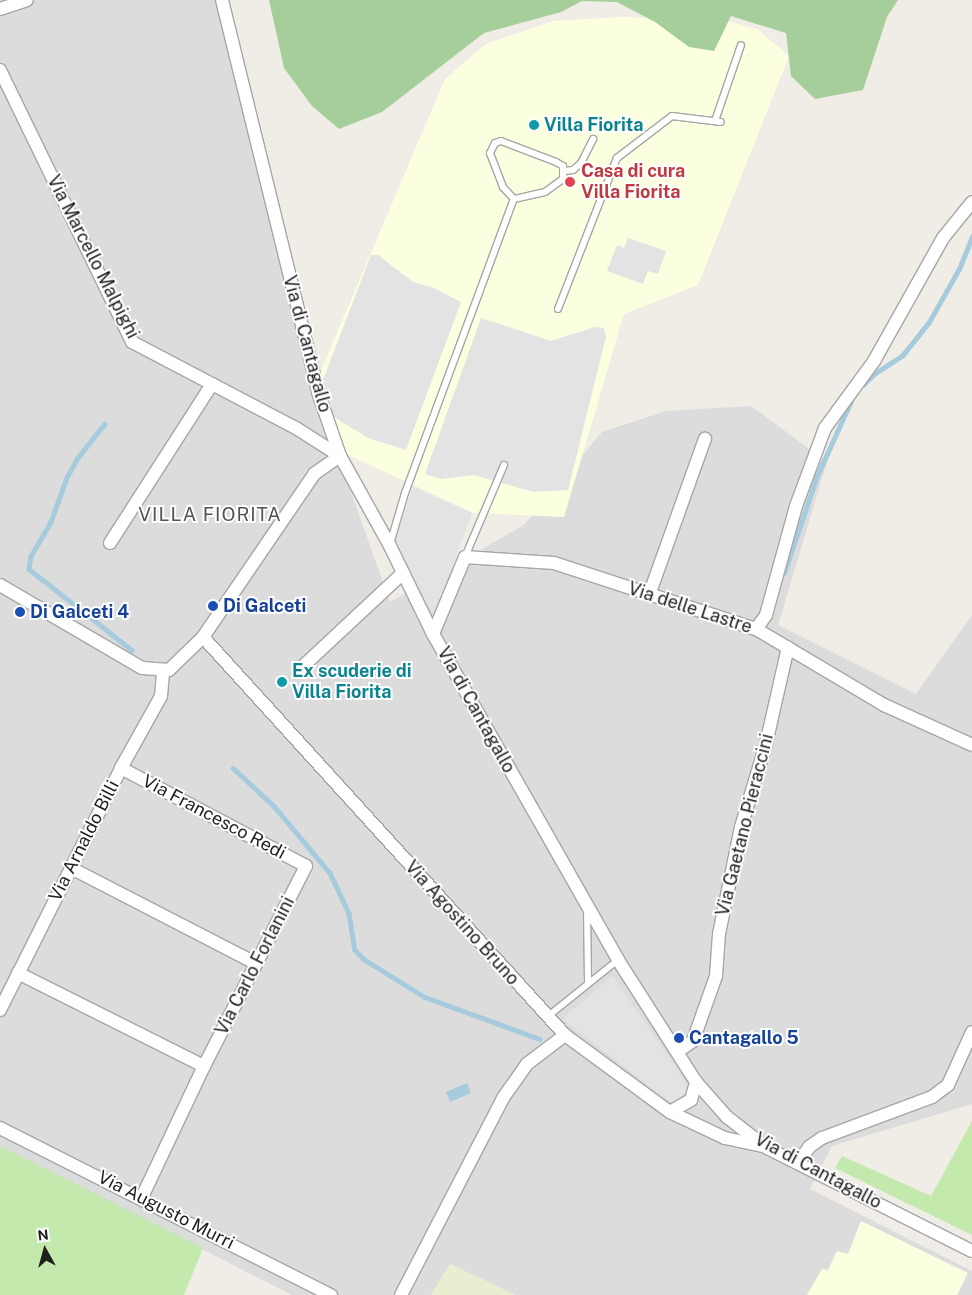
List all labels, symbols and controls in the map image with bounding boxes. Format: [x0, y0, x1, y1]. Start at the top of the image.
place label: Villa Fiorita [544, 114, 643, 136]
marker: Villa Fiorita [528, 119, 540, 131]
place label: Casa di cura Villa Fiorita [581, 161, 685, 203]
street label: Via Marcello Malpighi [42, 172, 144, 342]
marker: Casa di cura Villa Fiorita [563, 175, 577, 189]
street label: Via di Cantagallo [278, 273, 336, 415]
district label: VILLA FIORITA [137, 504, 283, 526]
street label: Via delle Lastre [625, 578, 755, 638]
place label: Di Galceti [223, 595, 306, 617]
marker: Di Galceti [207, 600, 219, 612]
place label: Di Galceti 4 [30, 601, 129, 623]
marker: Di Galceti 4 [14, 606, 26, 618]
street label: Via di Cantagallo [432, 643, 520, 777]
place label: Ex scuderie di Villa Fiorita [292, 661, 412, 704]
marker: Ex scuderie di Villa Fiorita [276, 676, 288, 688]
street label: Via Gaetano Pieraccini [712, 732, 778, 918]
street label: Via Francesco Redi [139, 770, 289, 864]
street label: Via Arnaldo Billi [44, 777, 124, 905]
street label: Via Agostino Bruno [400, 856, 524, 990]
street label: Via Carlo Forlanini [211, 893, 299, 1039]
place label: Cantagallo 5 [689, 1027, 799, 1049]
marker: Cantagallo 5 [673, 1032, 685, 1044]
street label: Via di Cantagallo [751, 1128, 885, 1214]
street label: Via Augusto Murri [94, 1166, 238, 1254]
north arrow [20, 1225, 70, 1275]
text: N [37, 1227, 50, 1244]

